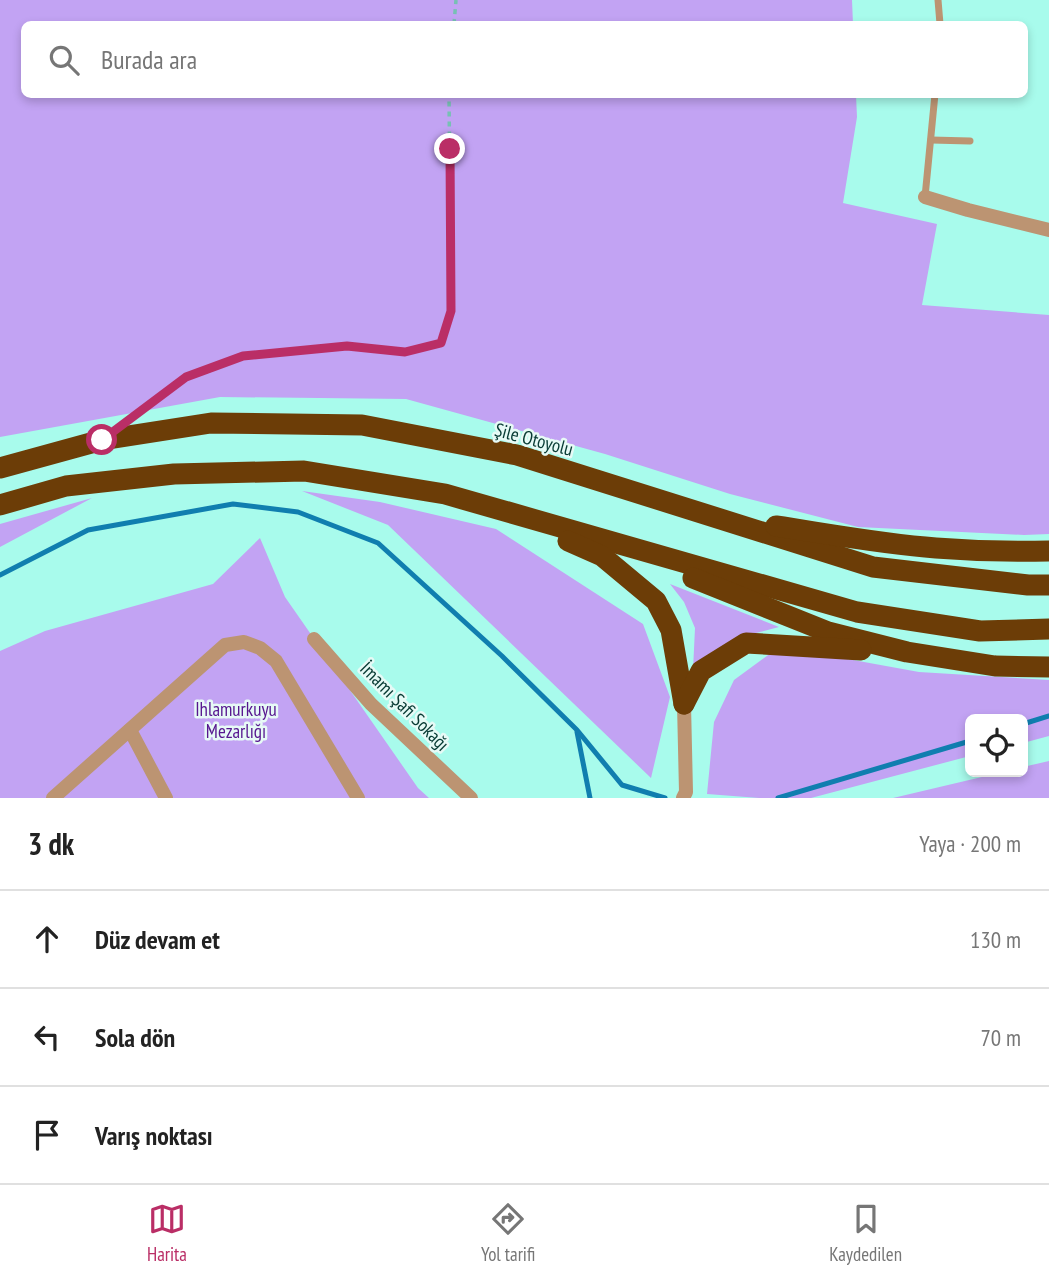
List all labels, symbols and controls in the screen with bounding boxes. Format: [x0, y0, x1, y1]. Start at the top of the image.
search box [21, 21, 1028, 98]
icon: search [45, 41, 83, 79]
text: Burada ara [101, 43, 197, 76]
route end [434, 133, 465, 164]
street label: Şile Otoyolu [492, 417, 576, 461]
route start [86, 424, 117, 455]
street label: İmamı Şafi Sokağı [355, 656, 455, 756]
park label: Ihlamurkuyu Mezarlığı [195, 697, 277, 743]
map controls [965, 714, 1028, 777]
button: locate [965, 714, 1028, 777]
text: 3 dk [28, 824, 74, 863]
text: Yaya · 200 m [919, 829, 1021, 858]
icon: ahead [28, 920, 66, 958]
text: Düz devam et [95, 923, 220, 956]
text: 130 m [970, 925, 1021, 954]
icon: left [28, 1018, 66, 1056]
text: Sola dön [95, 1021, 175, 1054]
text: 70 m [980, 1023, 1021, 1052]
icon: arrive [28, 1116, 66, 1154]
text: Varış noktası [95, 1119, 213, 1152]
tab: Harita [147, 1200, 187, 1266]
tab: Yol tarifi [481, 1200, 535, 1266]
tab: Kaydedilen [829, 1200, 902, 1266]

